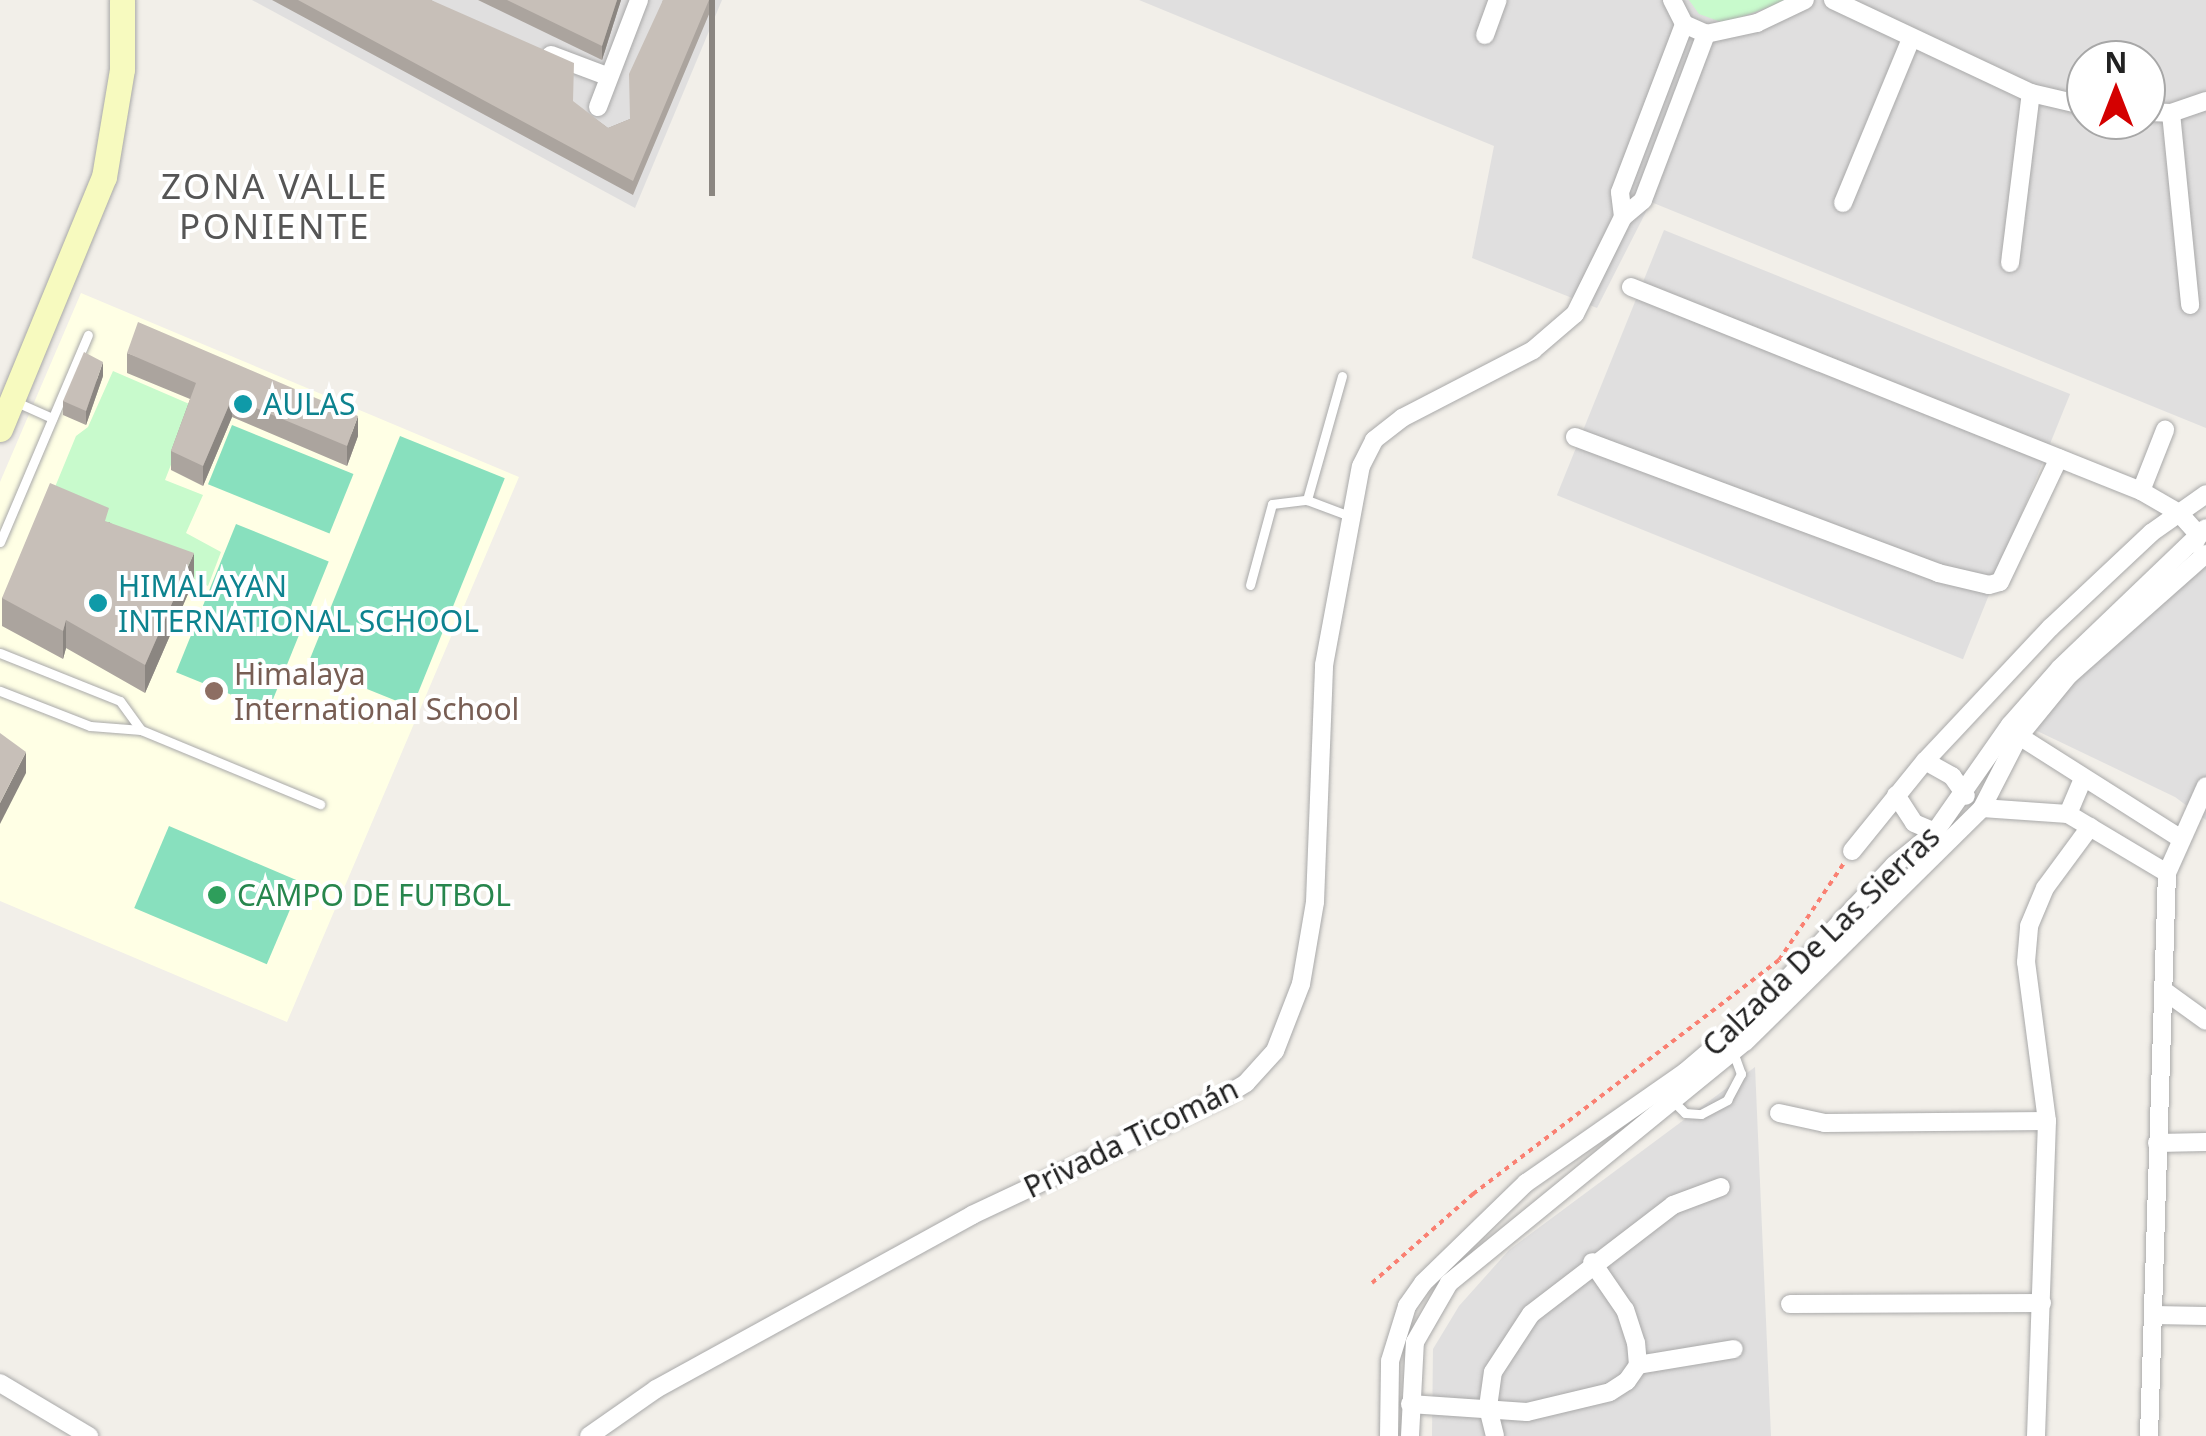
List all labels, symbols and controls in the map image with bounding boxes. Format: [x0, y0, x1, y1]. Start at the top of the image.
north arrow [2066, 40, 2166, 140]
text: N [2105, 43, 2127, 81]
district label: ZONA VALLE PONIENTE [161, 165, 389, 247]
place label: AULAS [263, 386, 355, 422]
marker: AULAS [232, 393, 254, 415]
place label: HIMALAYAN INTERNATIONAL SCHOOL [118, 568, 479, 638]
marker: HIMALAYAN INTERNATIONAL SCHOOL [87, 592, 109, 614]
place label: Himalaya International School [234, 656, 519, 726]
marker: Himalaya International School [203, 680, 225, 702]
street label: Calzada De Las Sierras [1695, 819, 1947, 1063]
place label: CAMPO DE FUTBOL [237, 877, 511, 913]
marker: CAMPO DE FUTBOL [206, 884, 228, 906]
street label: Privada Ticomán [1018, 1071, 1244, 1205]

